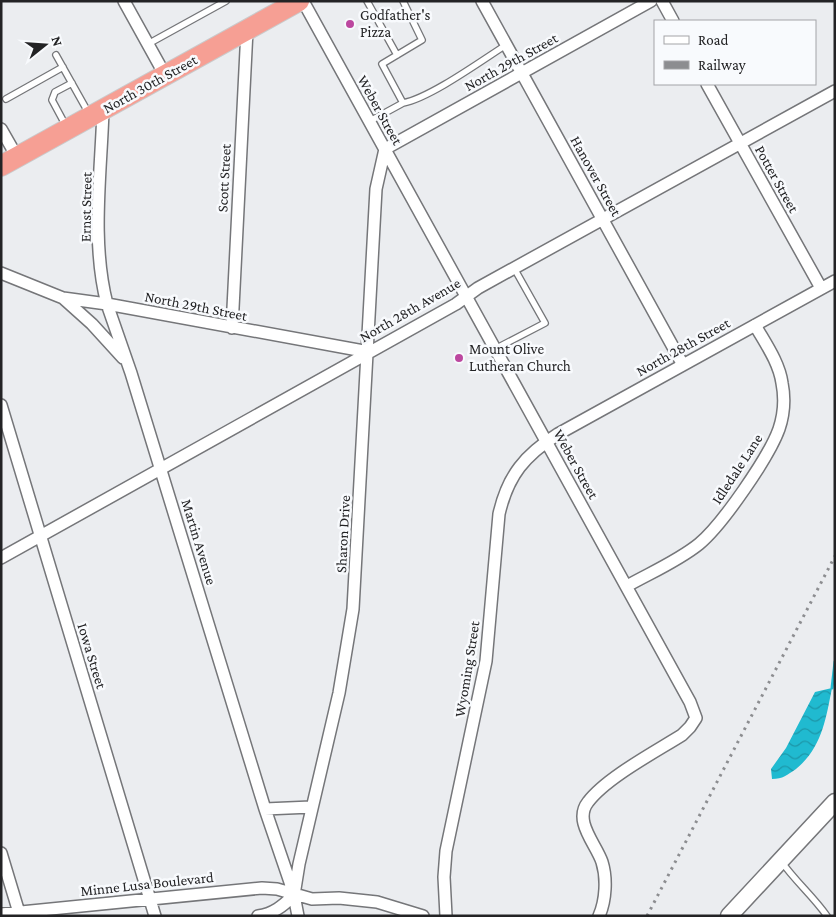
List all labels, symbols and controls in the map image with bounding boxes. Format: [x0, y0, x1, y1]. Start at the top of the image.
place label: Godfather's Pizza [360, 7, 431, 40]
marker: Godfather's Pizza [344, 18, 356, 30]
north arrow [20, 20, 70, 70]
legend [654, 20, 816, 85]
street label: North 29th Street [462, 29, 561, 94]
text: Road [698, 32, 729, 48]
text: N [48, 34, 67, 49]
street label: North 30th Street [100, 51, 201, 116]
text: Railway [698, 57, 746, 74]
street label: Weber Street [354, 72, 406, 149]
street label: Hanover Street [567, 133, 625, 220]
street label: Scott Street [214, 142, 234, 213]
street label: Potter Street [752, 143, 803, 216]
street label: Ernst Street [77, 171, 95, 242]
street label: North 28th Avenue [357, 274, 464, 345]
street label: North 29th Street [143, 288, 250, 324]
street label: North 28th Street [633, 314, 733, 379]
place label: Mount Olive Lutheran Church [469, 341, 571, 374]
marker: Mount Olive Lutheran Church [453, 352, 465, 364]
street label: Weber Street [550, 426, 602, 503]
street label: Idledale Lane [708, 431, 766, 507]
street label: Sharon Drive [333, 494, 353, 573]
street label: Martin Avenue [178, 497, 220, 587]
street label: Wyoming Street [452, 619, 484, 718]
street label: Iowa Street [74, 621, 110, 692]
street label: Minne Lusa Boulevard [80, 869, 214, 899]

